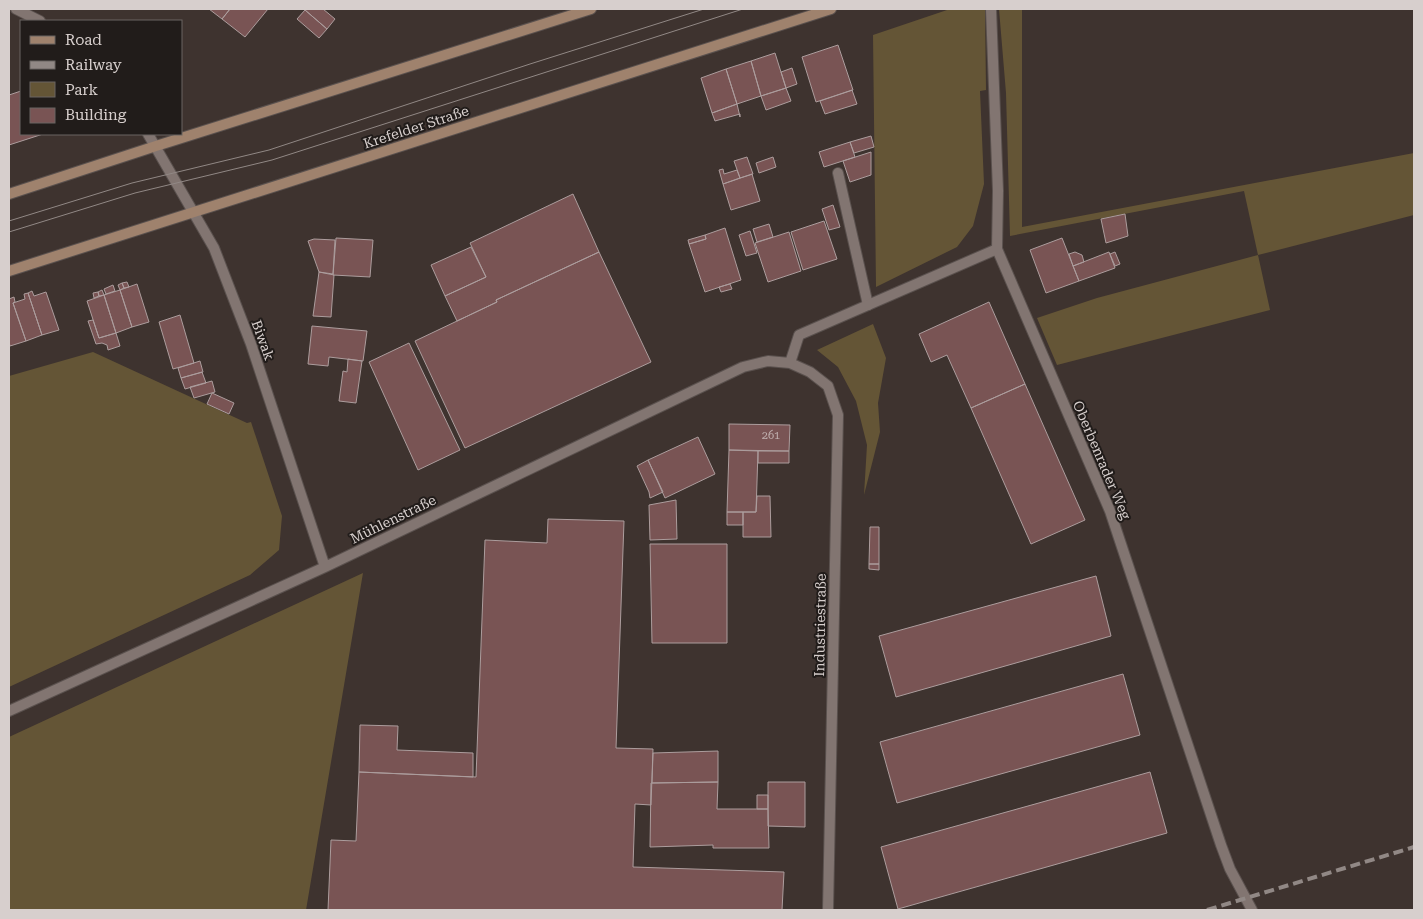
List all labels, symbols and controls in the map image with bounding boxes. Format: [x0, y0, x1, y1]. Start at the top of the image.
legend [20, 20, 182, 135]
text: Road [65, 31, 102, 49]
text: Railway [65, 56, 122, 74]
text: Park [65, 81, 99, 99]
street label: Krefelder Straße [361, 102, 471, 152]
text: Building [65, 106, 127, 124]
street label: Biwak [248, 318, 278, 362]
street label: Oberbenrader Weg [1070, 398, 1134, 522]
house number: 261 [762, 429, 780, 442]
street label: Mühlenstraße [348, 491, 439, 547]
street label: Industriestraße [811, 573, 829, 677]

